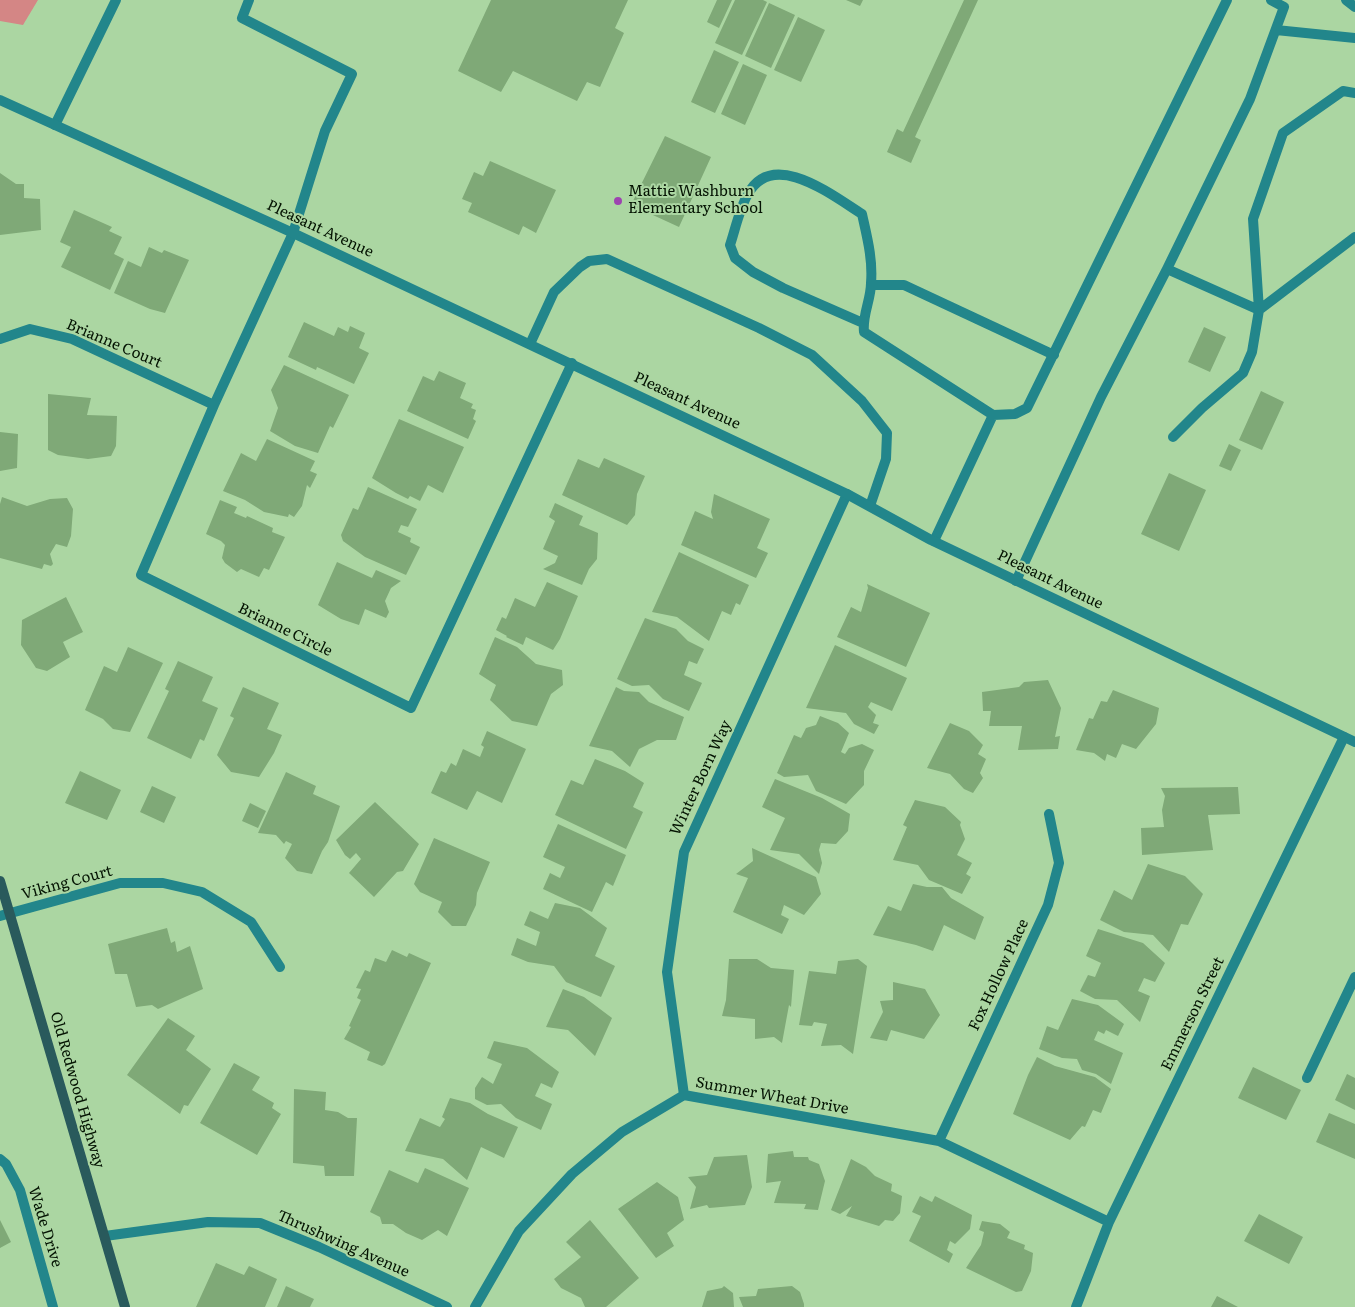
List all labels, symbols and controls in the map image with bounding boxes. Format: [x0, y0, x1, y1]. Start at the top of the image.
place label: Mattie Washburn Elementary School [628, 183, 763, 218]
marker: Mattie Washburn Elementary School [612, 195, 624, 207]
street label: Pleasant Avenue [264, 196, 376, 262]
street label: Brianne Court [63, 316, 165, 372]
street label: Pleasant Avenue [631, 368, 743, 434]
street label: Pleasant Avenue [994, 547, 1106, 613]
street label: Brianne Circle [235, 599, 335, 661]
street label: Winter Born Way [666, 718, 736, 838]
street label: Viking Court [20, 862, 114, 904]
street label: Fox Hollow Place [965, 916, 1033, 1034]
street label: Emmerson Street [1158, 954, 1228, 1074]
street label: Old Redwood Highway [46, 1010, 108, 1170]
street label: Summer Wheat Drive [694, 1074, 850, 1118]
street label: Wade Drive [24, 1185, 66, 1269]
street label: Thrushwing Avenue [274, 1207, 412, 1281]

